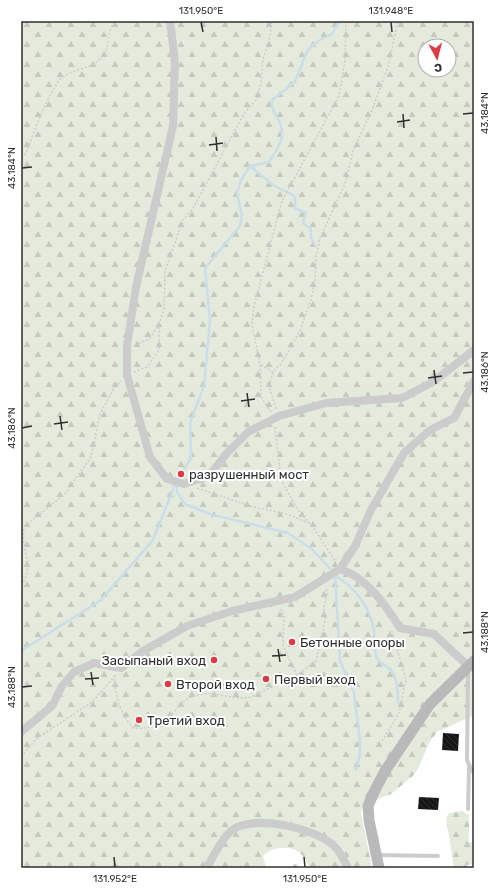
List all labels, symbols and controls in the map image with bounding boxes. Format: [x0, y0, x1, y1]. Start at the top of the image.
text: 131.950°E [179, 5, 223, 17]
text: 131.948°E [369, 5, 413, 17]
north arrow [417, 38, 457, 78]
text: С [433, 61, 443, 74]
text: 43.184°N [479, 92, 491, 134]
text: 43.184°N [6, 147, 18, 189]
text: 43.186°N [479, 351, 491, 393]
text: 43.186°N [6, 407, 18, 449]
place label: разрушенный мост [189, 467, 309, 482]
marker: разрушенный мост [176, 469, 186, 479]
text: 43.188°N [479, 611, 491, 653]
place label: Бетонные опоры [300, 635, 405, 650]
marker: Бетонные опоры [287, 637, 297, 647]
place label: Засыпаный вход [102, 653, 206, 668]
marker: Засыпаный вход [209, 655, 219, 665]
text: 43.188°N [6, 666, 18, 708]
place label: Первый вход [274, 672, 356, 687]
marker: Первый вход [261, 674, 271, 684]
place label: Второй вход [176, 677, 255, 692]
marker: Второй вход [163, 679, 173, 689]
place label: Третий вход [147, 713, 225, 728]
marker: Третий вход [134, 715, 144, 725]
text: 131.952°E [93, 873, 137, 885]
text: 131.950°E [283, 873, 327, 885]

